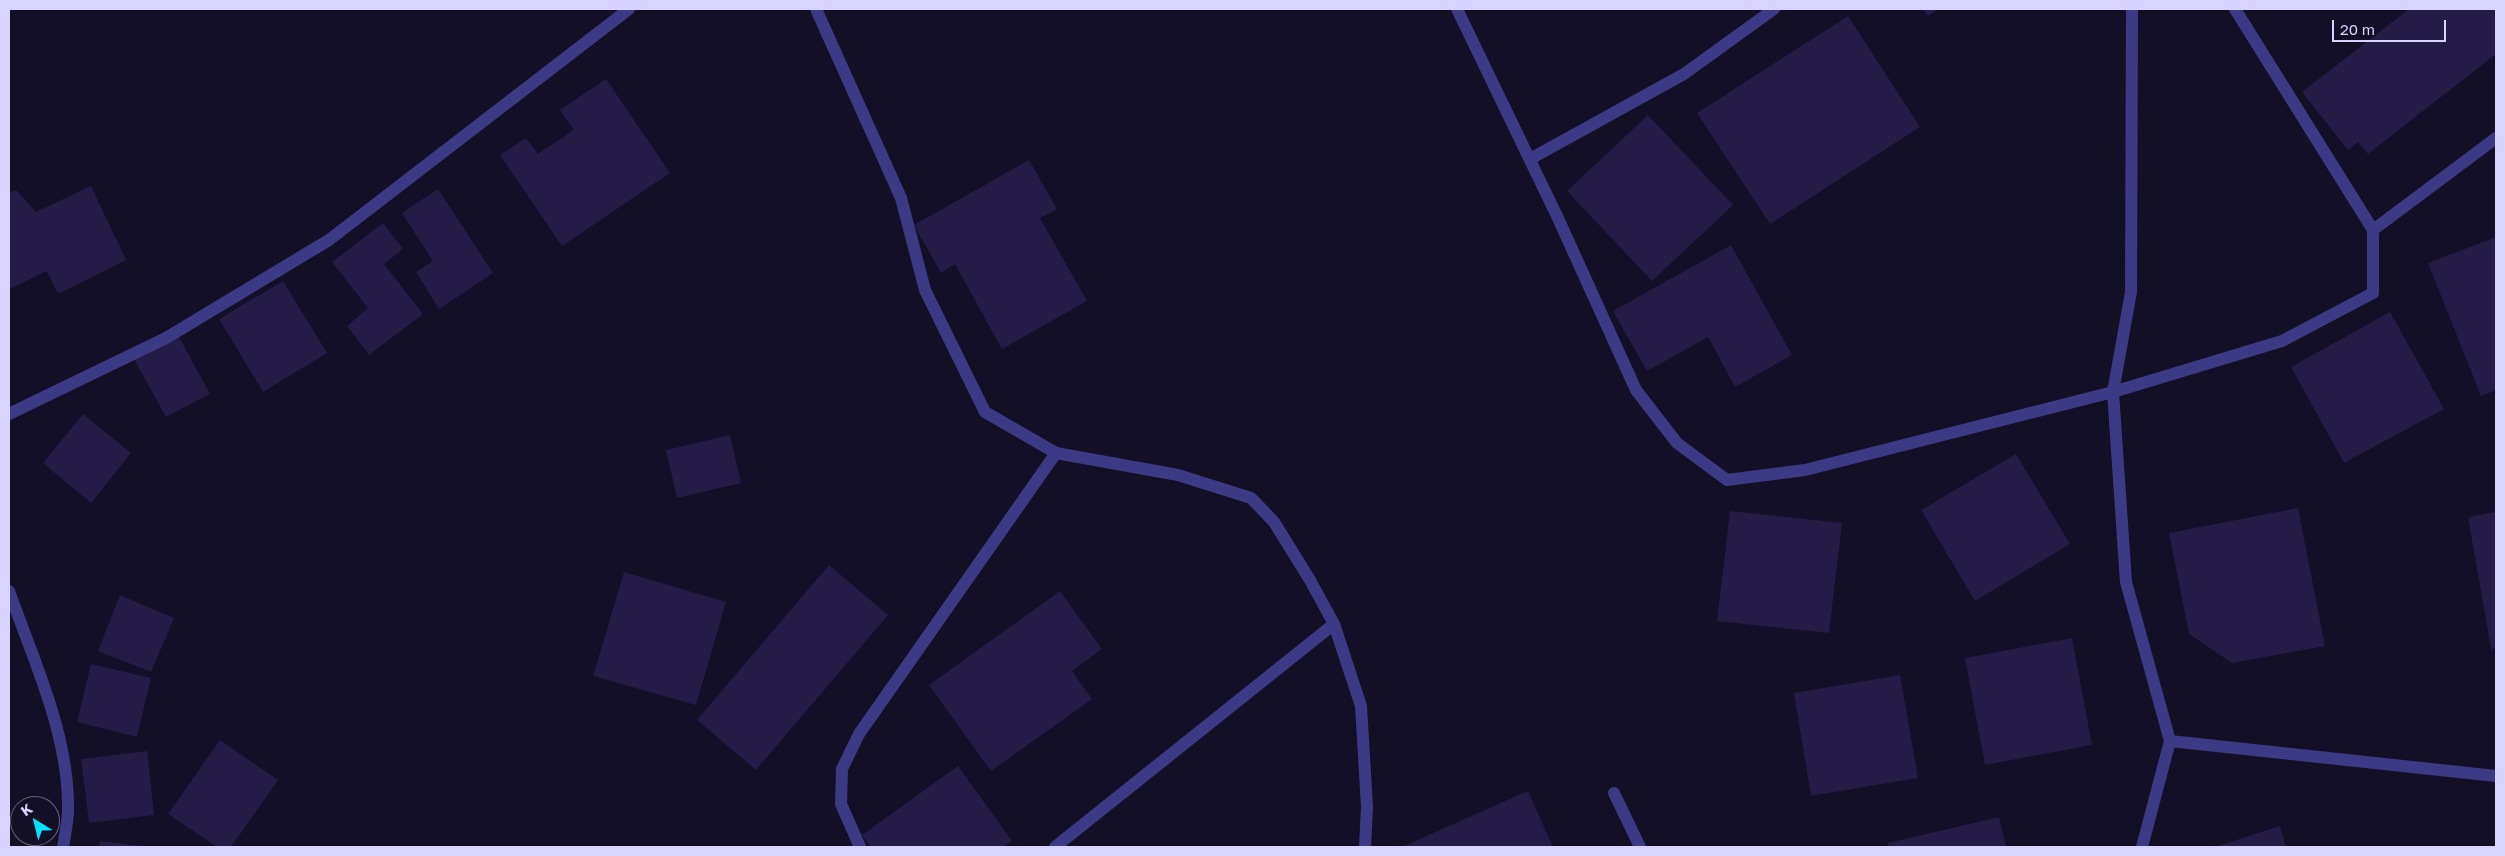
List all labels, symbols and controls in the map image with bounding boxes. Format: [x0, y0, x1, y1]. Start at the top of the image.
scale bar [2335, 10, 2449, 42]
text: 20 m [2340, 20, 2375, 38]
north arrow [10, 796, 60, 846]
text: K [17, 799, 36, 819]

